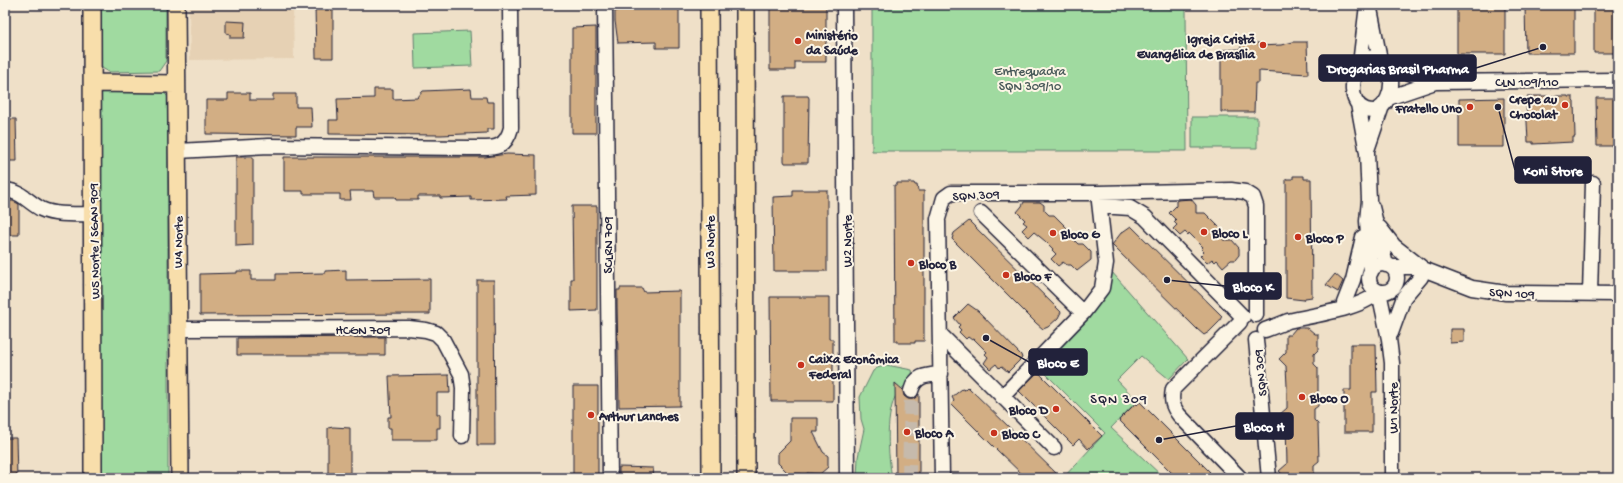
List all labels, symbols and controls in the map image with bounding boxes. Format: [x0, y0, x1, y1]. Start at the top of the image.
place label: Ministério da Saúde [806, 29, 859, 59]
place label: Igreja Cristã Evangélica de Brasília [1137, 33, 1256, 63]
marker: Ministério da Saúde [793, 36, 803, 46]
marker: Igreja Cristã Evangélica de Brasília [1258, 40, 1268, 50]
callout: Drogarias Brasil Pharma [1319, 55, 1476, 81]
text: Drogarias Brasil Pharma [1325, 62, 1470, 79]
park label: Entrequadra SQN 309/10 [994, 65, 1066, 95]
street label: CLN 109/110 [1495, 76, 1559, 91]
place label: Crepe au Chocolat [1508, 93, 1559, 123]
marker: Crepe au Chocolat [1560, 100, 1570, 110]
place label: Fratello Uno [1395, 102, 1462, 117]
marker: Fratello Uno [1465, 102, 1475, 112]
callout: Koni Store [1515, 157, 1591, 183]
text: Koni Store [1522, 164, 1584, 181]
street label: W5 Norte / SGAN 909 [87, 182, 104, 299]
street label: SQN 309 [952, 188, 1000, 205]
street label: W3 Norte [704, 215, 719, 268]
street label: W2 Norte [841, 215, 856, 267]
street label: W4 Norte [172, 216, 187, 268]
street label: SCLRN 709 [602, 216, 617, 273]
marker: Bloco L [1199, 227, 1209, 237]
place label: Bloco L [1211, 227, 1249, 242]
marker: Bloco G [1048, 228, 1058, 238]
place label: Bloco G [1060, 228, 1101, 243]
marker: Bloco P [1293, 232, 1303, 242]
place label: Bloco P [1305, 232, 1345, 247]
marker: Bloco B [906, 258, 916, 268]
place label: Bloco B [918, 258, 958, 273]
marker: Bloco F [1001, 270, 1011, 280]
place label: Bloco F [1013, 270, 1053, 285]
callout: Bloco K [1225, 273, 1281, 299]
text: Bloco K [1232, 280, 1276, 297]
street label: SQN 109 [1489, 286, 1535, 303]
street label: HCGN 709 [336, 324, 391, 339]
street label: SQN 309 [1252, 348, 1271, 397]
callout: Bloco E [1029, 349, 1087, 375]
place label: Caixa Econômica Federal [808, 353, 900, 383]
text: Bloco E [1036, 356, 1080, 373]
marker: Caixa Econômica Federal [796, 360, 806, 370]
street label: W1 Norte [1387, 382, 1402, 434]
district label: SQN 309 [1090, 392, 1148, 409]
marker: Bloco O [1297, 392, 1307, 402]
place label: Bloco O [1309, 392, 1349, 407]
place label: Bloco D [1008, 404, 1049, 419]
marker: Bloco D [1051, 404, 1061, 414]
marker: Arthur Lanches [586, 410, 596, 420]
place label: Arthur Lanches [598, 410, 680, 425]
callout: Bloco H [1236, 413, 1293, 439]
text: Bloco H [1243, 420, 1285, 437]
marker: Bloco A [902, 427, 912, 437]
place label: Bloco A [914, 427, 955, 442]
marker: Bloco C [989, 428, 999, 438]
place label: Bloco C [1001, 428, 1042, 443]

